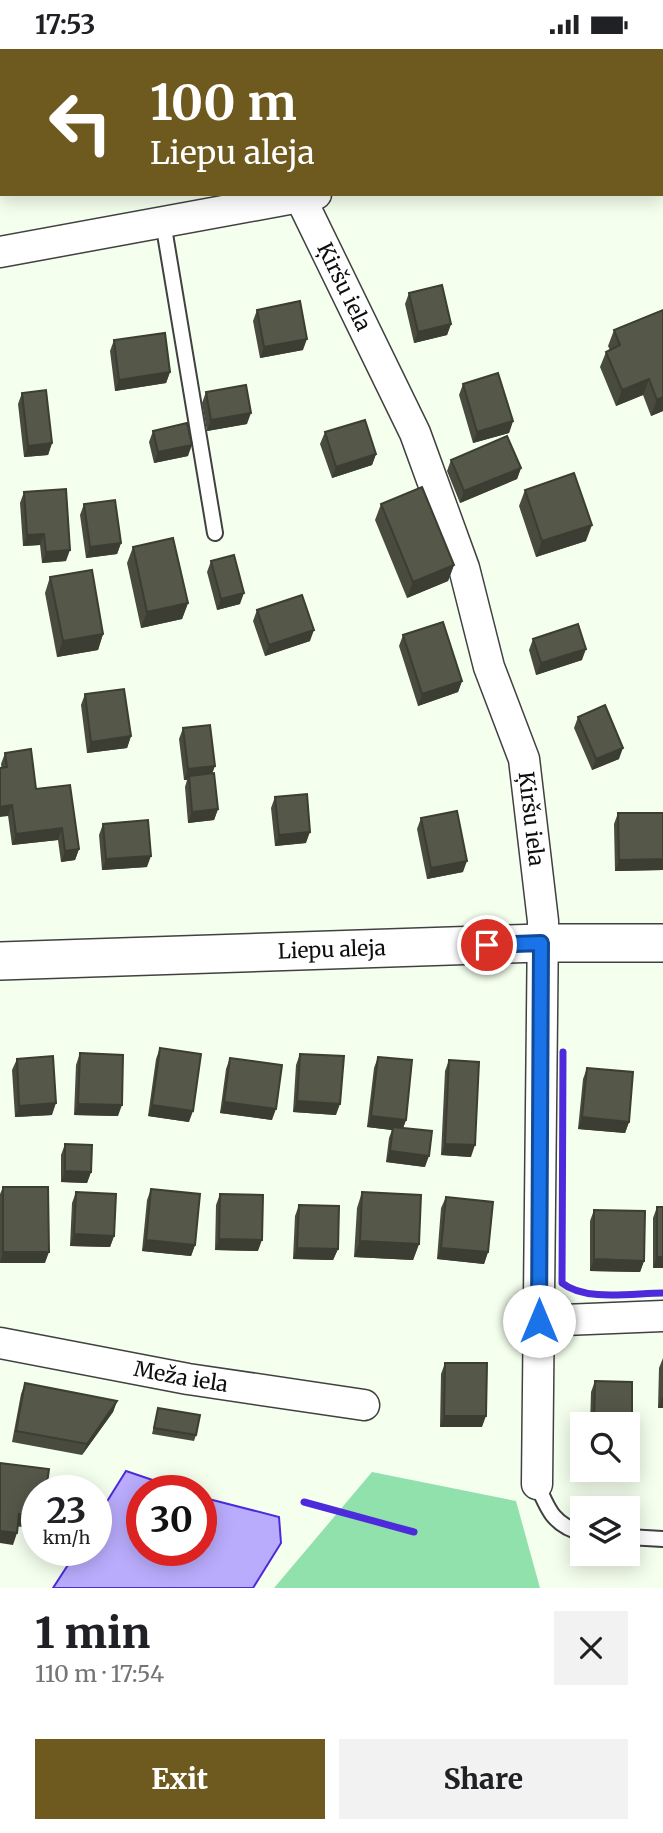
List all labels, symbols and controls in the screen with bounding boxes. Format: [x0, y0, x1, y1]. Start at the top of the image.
text: 17:53 [35, 8, 95, 41]
text: 100 m [150, 72, 297, 133]
icon: left [35, 77, 126, 168]
text: Liepu aleja [150, 133, 315, 173]
street label: Ķiršu iela [311, 238, 377, 335]
street label: Ķiršu iela [513, 770, 550, 868]
pin [457, 915, 517, 975]
icon: arrive [468, 926, 506, 964]
street label: Liepu aleja [277, 934, 386, 965]
position arrow [502, 1284, 576, 1358]
street label: Meža iela [132, 1355, 230, 1398]
map controls [570, 1412, 640, 1566]
button: search [570, 1412, 640, 1482]
speed limit sign: 30 [126, 1475, 217, 1566]
text: 23 [47, 1489, 86, 1533]
button: layers [570, 1496, 640, 1566]
text: km/h [43, 1526, 90, 1549]
text: 1 min [35, 1607, 150, 1659]
button: close [554, 1611, 628, 1685]
text: 110 m · 17:54 [35, 1659, 164, 1688]
button: Exit [35, 1739, 325, 1819]
button: Share [339, 1739, 628, 1819]

